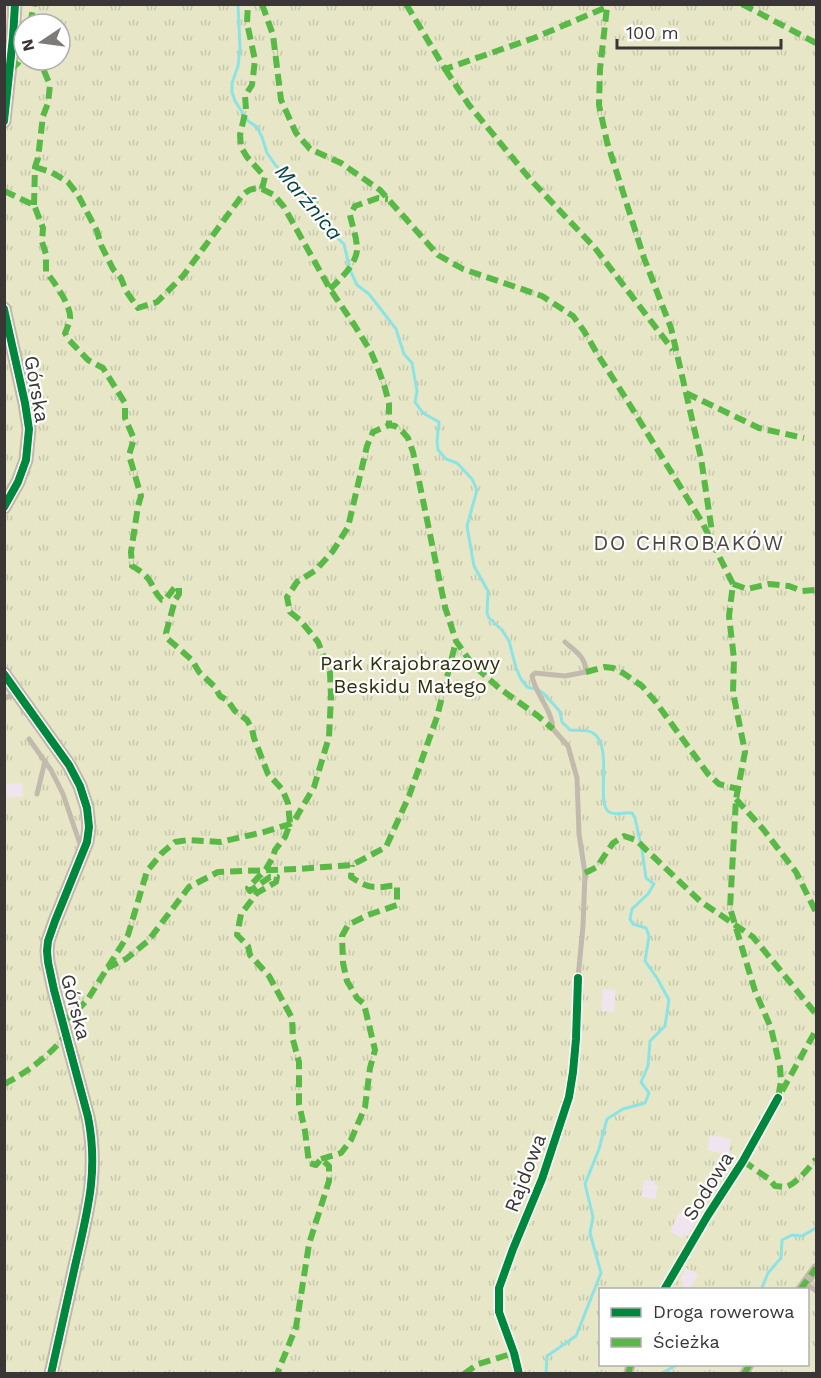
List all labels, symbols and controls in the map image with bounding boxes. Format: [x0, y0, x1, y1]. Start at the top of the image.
north arrow [12, 12, 72, 72]
scale bar [617, 12, 780, 50]
text: 100 m [626, 22, 679, 43]
text: N [17, 37, 38, 53]
water label: Marźnica [270, 159, 348, 245]
street label: Górska [19, 354, 55, 424]
district label: DO CHROBAKÓW [593, 530, 785, 555]
park label: Park Krajobrazowy Beskidu Małego [320, 651, 501, 698]
street label: Górska [56, 971, 96, 1043]
street label: Rajdowa [499, 1130, 551, 1216]
street label: Sodowa [677, 1147, 739, 1225]
legend [599, 1288, 809, 1366]
text: Droga rowerowa [653, 1301, 795, 1322]
text: Ścieżka [653, 1331, 720, 1352]

